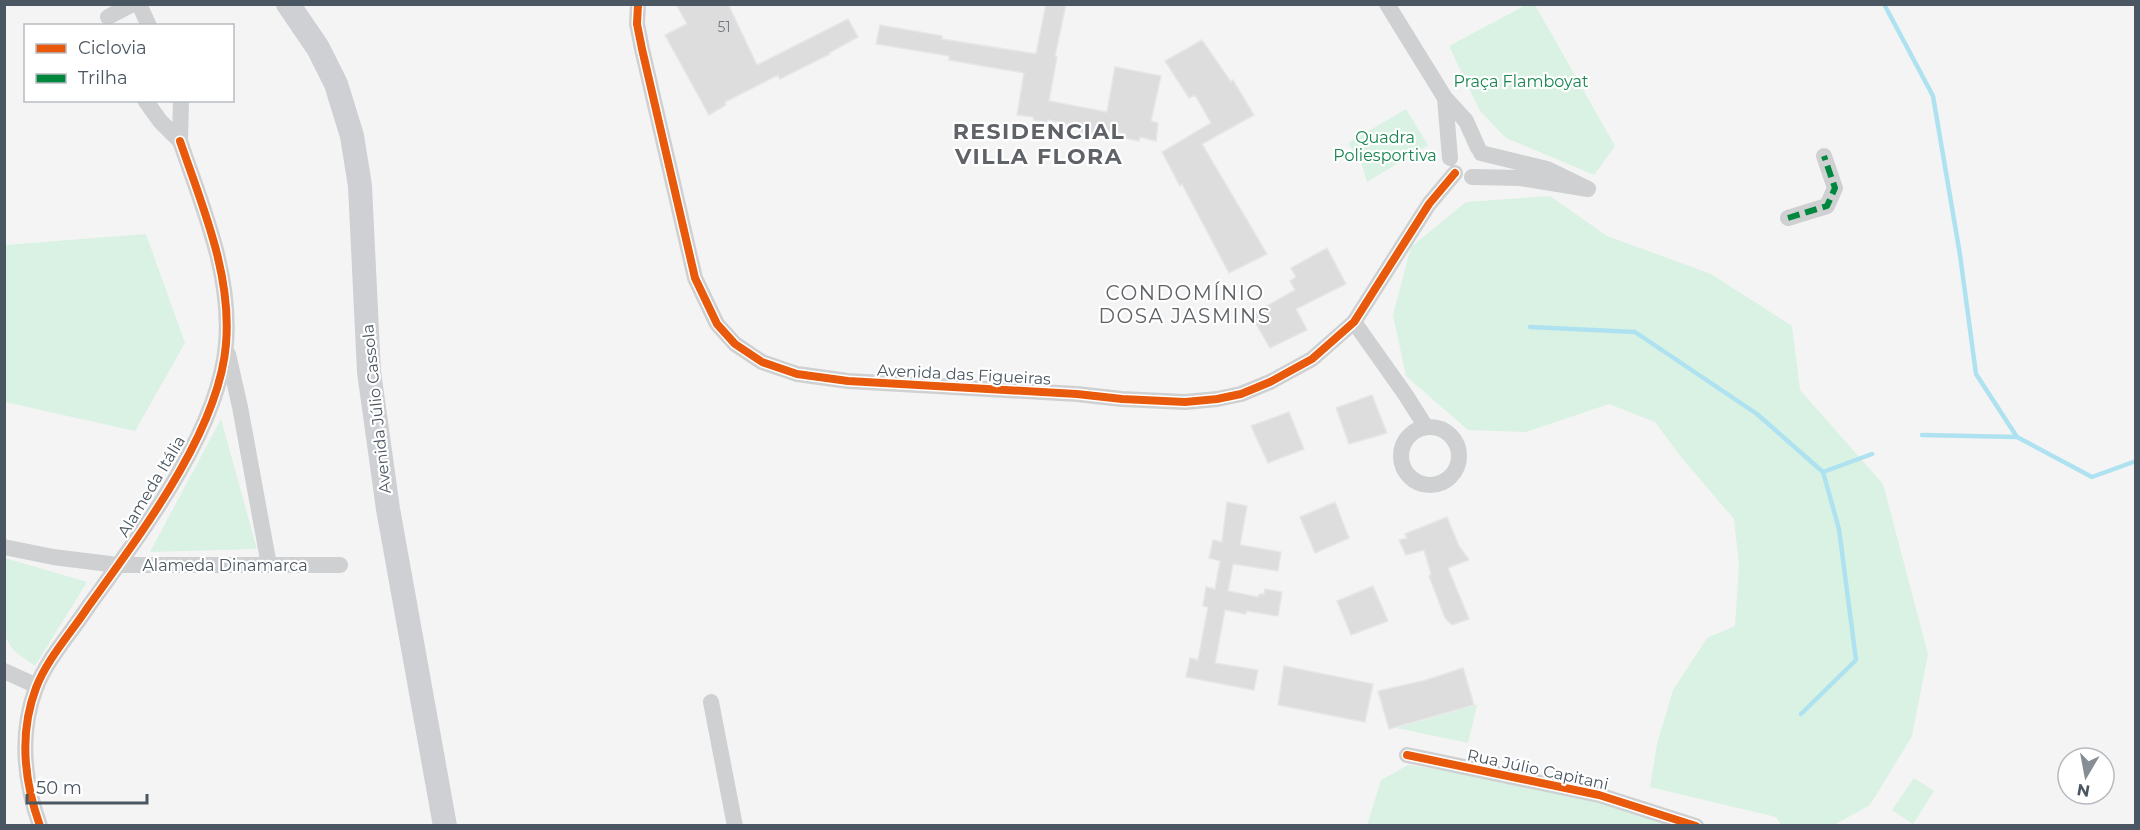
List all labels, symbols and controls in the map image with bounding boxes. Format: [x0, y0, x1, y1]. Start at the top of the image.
house number: 51 [718, 18, 730, 36]
legend [24, 24, 234, 102]
text: Ciclovia [78, 37, 147, 59]
text: Trilha [78, 67, 128, 89]
park label: Praça Flamboyat [1454, 72, 1589, 91]
district label: RESIDENCIAL VILLA FLORA [953, 118, 1125, 170]
park label: Quadra Poliesportiva [1333, 128, 1437, 165]
district label: CONDOMÍNIO DOSA JASMINS [1098, 281, 1272, 328]
street label: Avenida Júlio Cassola [358, 323, 395, 495]
street label: Avenida das Figueiras [877, 360, 1052, 389]
street label: Alameda Itália [114, 432, 189, 540]
street label: Alameda Dinamarca [142, 556, 308, 575]
street label: Rua Júlio Capitani [1466, 745, 1610, 794]
north arrow [2056, 746, 2116, 806]
scale bar [27, 767, 147, 805]
text: 50 m [36, 777, 82, 799]
text: N [2075, 780, 2092, 801]

